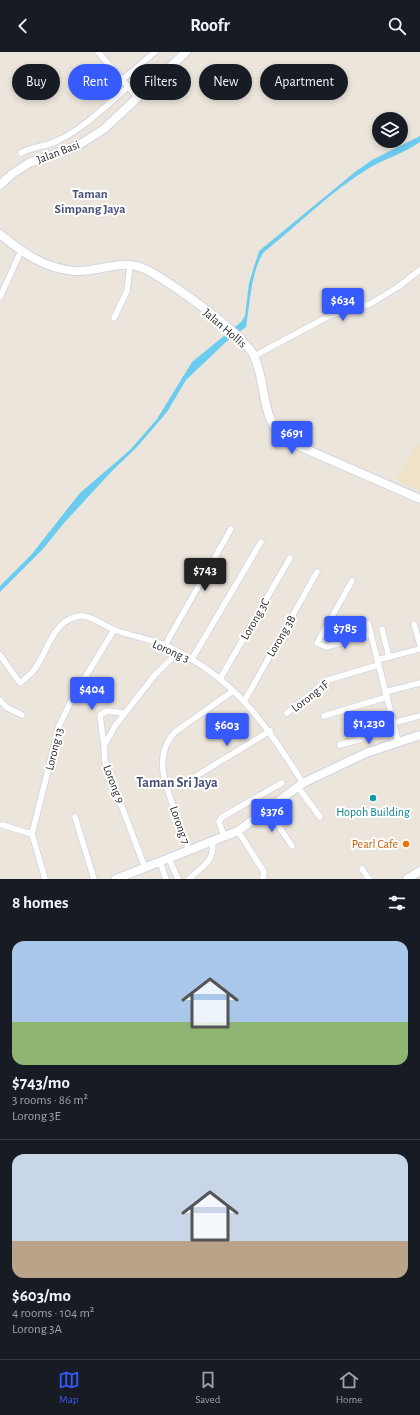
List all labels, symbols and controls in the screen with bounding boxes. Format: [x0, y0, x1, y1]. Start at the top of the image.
icon: back [12, 15, 34, 37]
icon: search [386, 15, 408, 37]
text: Roofr [190, 17, 230, 35]
chip: Buy [12, 64, 60, 100]
chip: Rent [68, 64, 122, 100]
chip: Filters [130, 64, 191, 100]
chip: New [199, 64, 252, 100]
chip: Apartment [260, 64, 348, 100]
map controls [372, 112, 408, 148]
button: layers [372, 112, 408, 148]
street label: Jalan Basi [35, 138, 81, 166]
district label: Taman Simpang Jaya [55, 188, 125, 216]
pin: $634 [319, 288, 367, 322]
text: $634 [331, 294, 355, 307]
street label: Jalan Hollis [201, 306, 249, 350]
pin: $691 [268, 421, 316, 455]
text: $691 [280, 427, 304, 440]
pin: $743 [181, 558, 229, 592]
text: $743 [193, 564, 217, 577]
street label: Lorong 3C [238, 596, 272, 642]
street label: Lorong 3B [264, 613, 298, 659]
pin: $785 [321, 616, 369, 650]
text: $785 [333, 622, 357, 635]
street label: Lorong 3 [151, 638, 191, 664]
pin: $404 [68, 677, 116, 711]
street label: Lorong 1F [289, 677, 331, 714]
text: $404 [79, 683, 105, 696]
pin: $1,230 [336, 711, 402, 745]
pin: $603 [203, 713, 251, 747]
text: $1,230 [353, 717, 385, 730]
text: $603 [215, 719, 239, 732]
street label: Lorong 13 [43, 726, 65, 771]
street label: Lorong 9 [101, 763, 127, 805]
district label: Taman Sri Jaya [136, 776, 218, 790]
marker: Hopoh Building [368, 793, 378, 803]
pin: $376 [248, 799, 296, 833]
street label: Lorong 7 [168, 804, 192, 846]
text: $376 [260, 805, 284, 818]
place label: Hopoh Building [336, 806, 410, 818]
place label: Pearl Cafe [352, 838, 398, 850]
marker: Pearl Cafe [401, 839, 411, 849]
icon: filters [386, 892, 408, 914]
text: 8 homes [12, 894, 69, 911]
icon: home [174, 967, 246, 1039]
text: $743/mo [12, 1074, 70, 1091]
text: 3 rooms · 86 m² [12, 1094, 88, 1107]
text: Lorong 3E [12, 1110, 61, 1123]
icon: home [174, 1180, 246, 1252]
text: $603/mo [12, 1287, 71, 1304]
text: 4 rooms · 104 m² [12, 1307, 94, 1320]
text: Lorong 3A [12, 1323, 62, 1336]
tab: Map [58, 1369, 80, 1406]
tab: Saved [195, 1369, 220, 1406]
tab: Home [336, 1369, 362, 1406]

